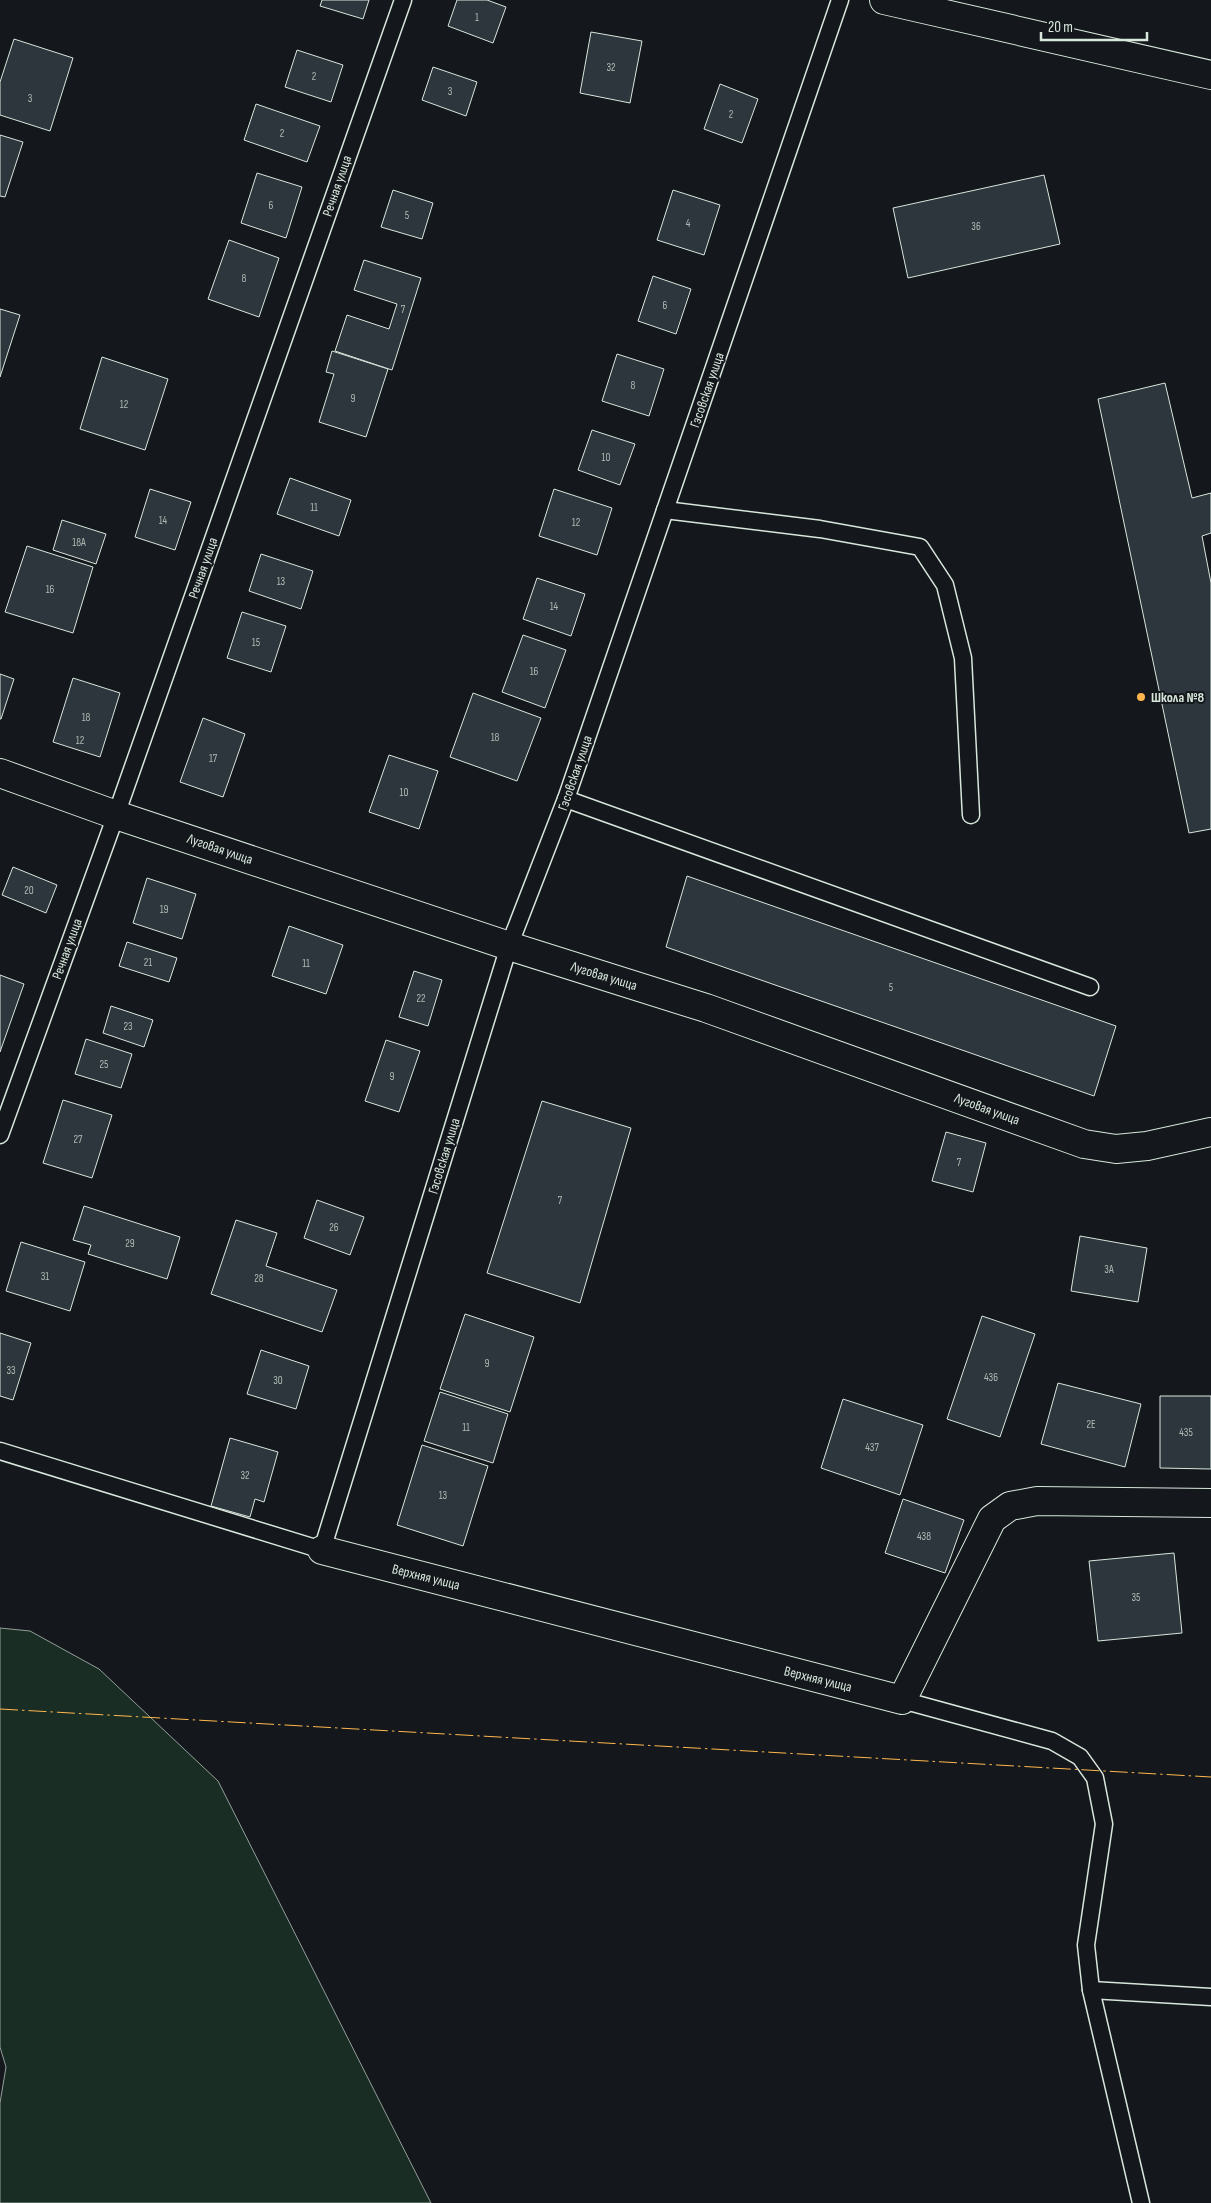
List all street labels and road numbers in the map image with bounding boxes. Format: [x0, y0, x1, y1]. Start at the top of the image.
street label: Речная улица [319, 153, 355, 219]
street label: Гэсовская улица [686, 350, 728, 430]
street label: Речная улица [185, 535, 221, 601]
street label: Гэсовская улица [554, 733, 596, 813]
street label: Луговая улица [184, 830, 255, 868]
street label: Речная улица [48, 916, 86, 982]
street label: Луговая улица [568, 958, 639, 994]
street label: Луговая улица [951, 1089, 1022, 1129]
street label: Гэсовская улица [424, 1116, 464, 1196]
street label: Верхняя улица [390, 1560, 462, 1594]
street label: Верхняя улица [782, 1662, 854, 1696]

